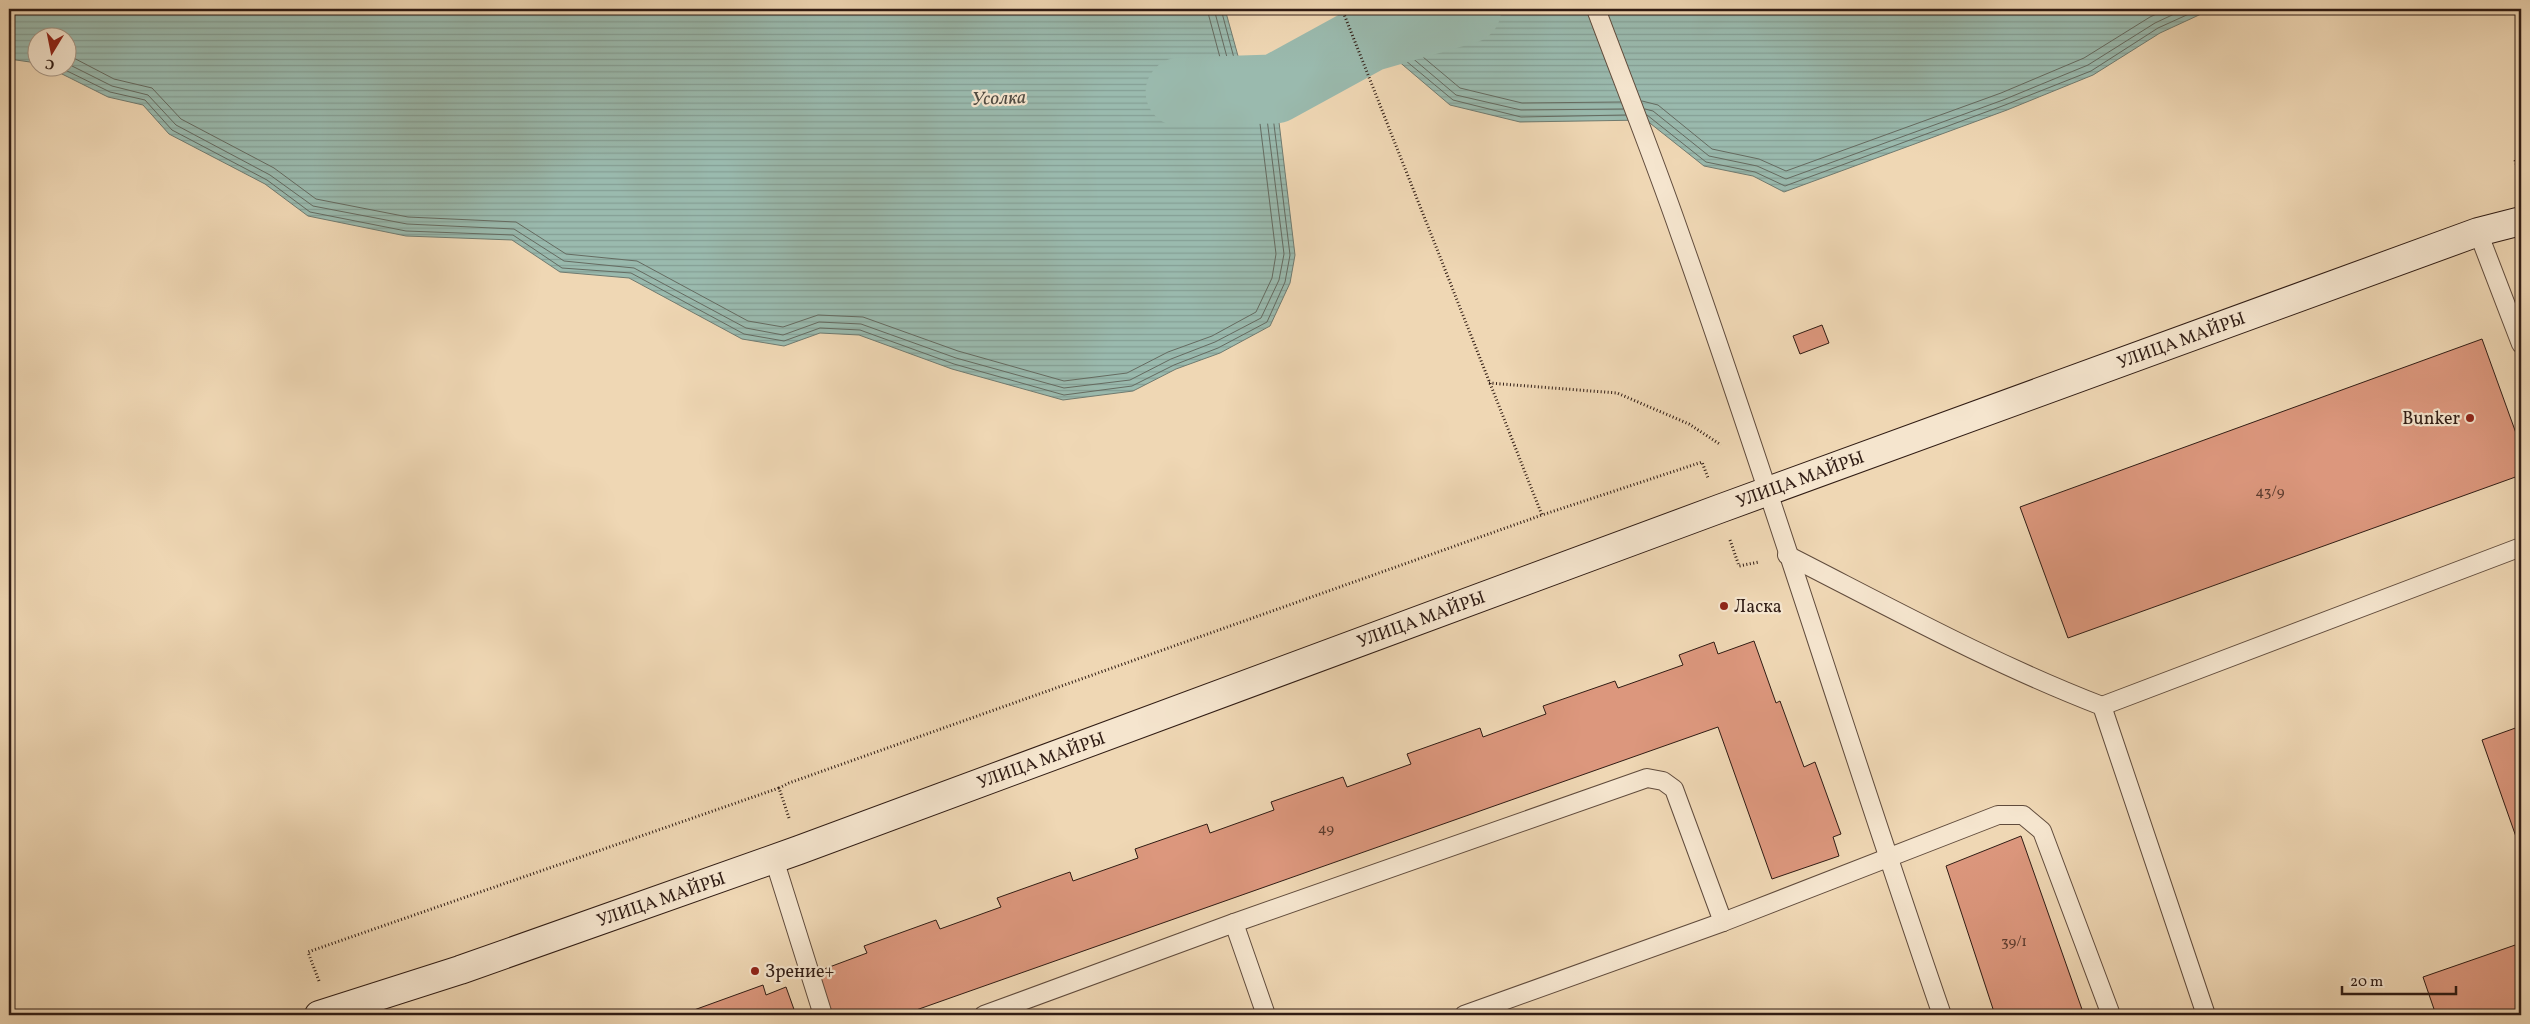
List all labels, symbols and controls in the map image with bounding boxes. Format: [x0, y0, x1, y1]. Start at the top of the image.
north arrow [28, 28, 78, 78]
text: С [44, 53, 56, 73]
water label: Усолка [972, 85, 1027, 113]
street label: УЛИЦА МАЙРЫ [2114, 307, 2249, 376]
place label: Bunker [2402, 407, 2460, 432]
marker: Bunker [2464, 412, 2476, 424]
street label: УЛИЦА МАЙРЫ [1733, 446, 1868, 515]
house number: 43/9 [2255, 482, 2285, 503]
street label: УЛИЦА МАЙРЫ [1354, 586, 1489, 655]
place label: Ласка [1734, 595, 1782, 620]
marker: Ласка [1718, 600, 1730, 612]
street label: УЛИЦА МАЙРЫ [974, 727, 1109, 796]
house number: 49 [1318, 819, 1334, 840]
street label: УЛИЦА МАЙРЫ [594, 867, 729, 934]
house number: 39/1 [2001, 932, 2027, 953]
place label: Зрение+ [765, 960, 835, 985]
scale bar [2342, 964, 2456, 996]
marker: Зрение+ [749, 965, 761, 977]
text: 20 m [2350, 972, 2383, 993]

